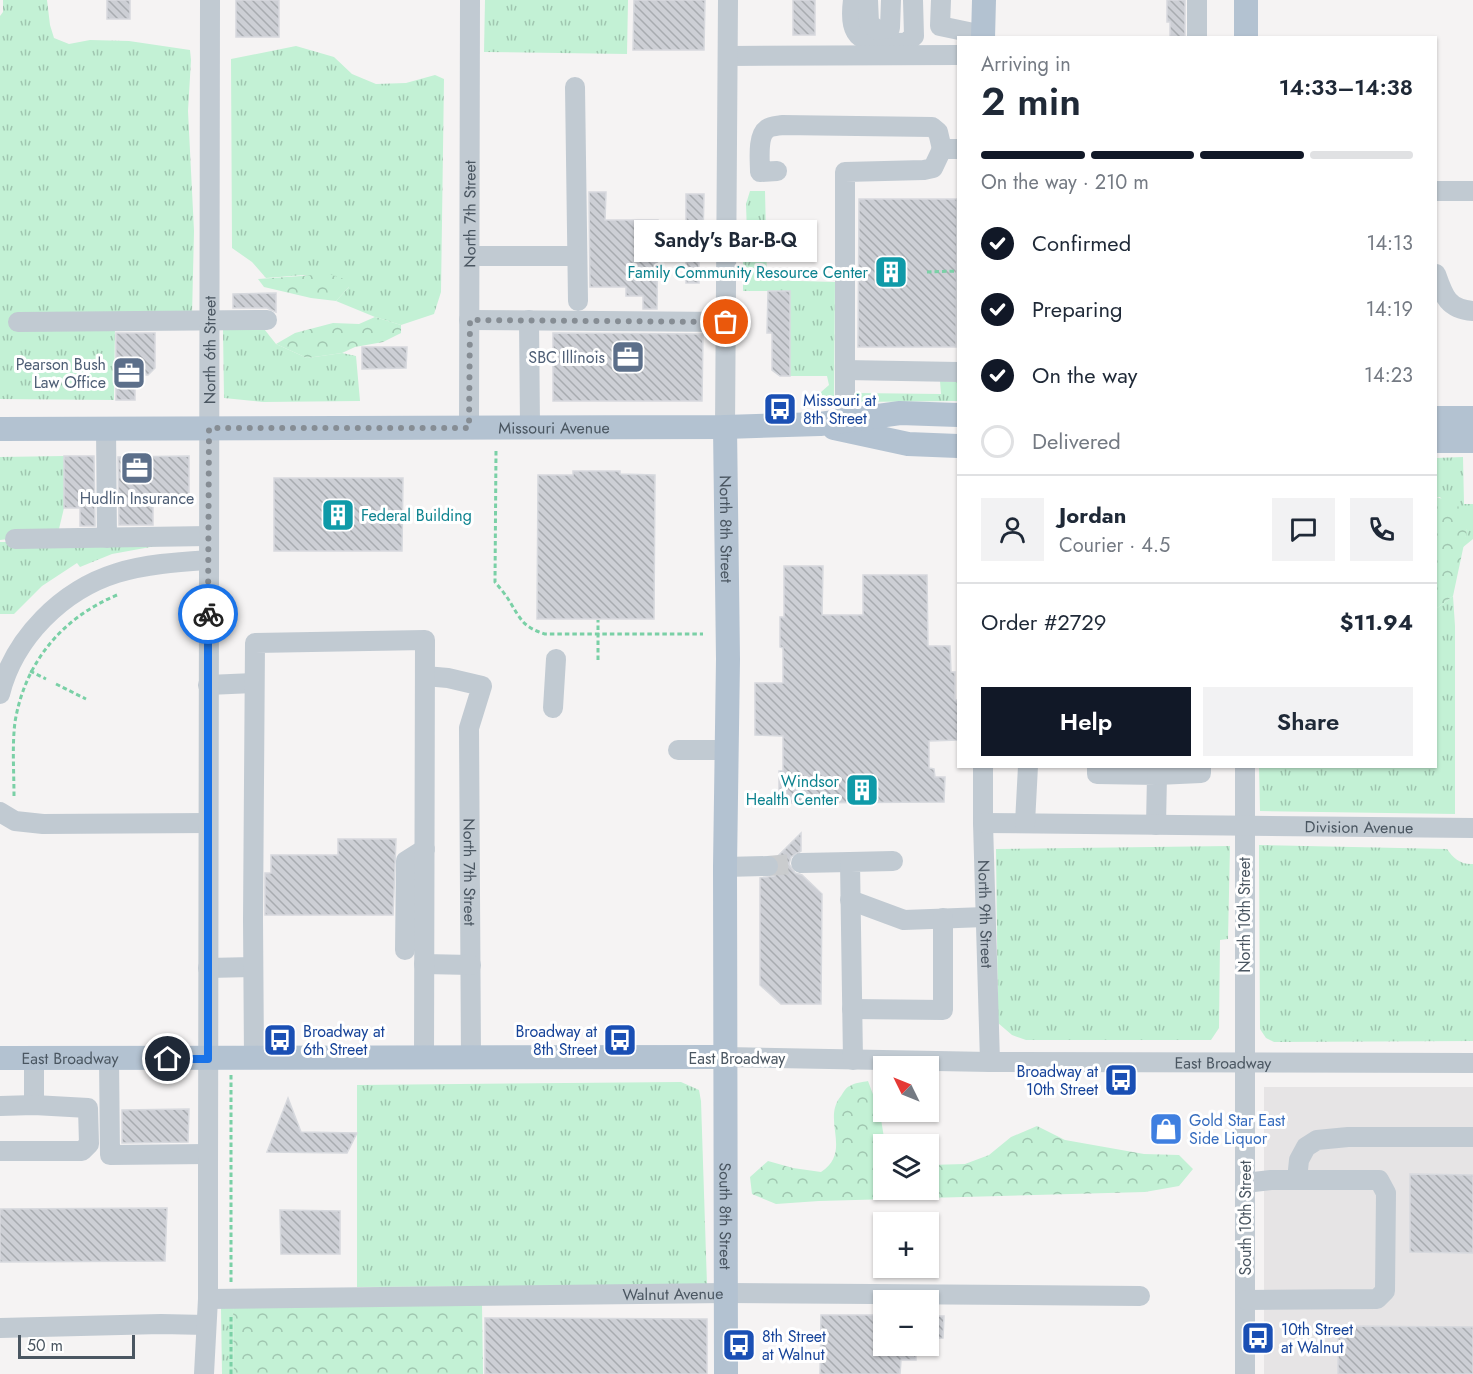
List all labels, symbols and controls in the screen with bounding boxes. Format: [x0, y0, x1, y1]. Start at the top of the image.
text: Arriving in [981, 50, 1071, 79]
text: 14:33–14:38 [1279, 71, 1413, 103]
text: 2 min [981, 73, 1081, 130]
street label: North 7th Street [458, 160, 482, 268]
text: On the way · 210 m [981, 168, 1149, 197]
callout: Sandy's Bar-B-Q [634, 220, 818, 262]
text: Sandy's Bar-B-Q [654, 226, 797, 255]
icon: check [981, 227, 1014, 260]
text: Confirmed [1032, 227, 1131, 259]
text: 14:13 [1366, 229, 1413, 258]
building icon: Family Community Resource Center [873, 254, 909, 290]
place label: Family Community Resource Center [627, 261, 869, 284]
icon: check [981, 293, 1014, 326]
text: Preparing [1032, 293, 1123, 325]
text: 14:19 [1366, 295, 1413, 324]
street label: North 6th Street [198, 296, 221, 404]
pin [700, 296, 751, 347]
icon: bag [709, 305, 742, 338]
office icon: SBC Illinois [610, 339, 646, 375]
place label: SBC Illinois [528, 346, 605, 369]
place label: Pearson Bush Law Office [16, 353, 106, 394]
office icon: Pearson Bush Law Office [111, 355, 147, 391]
icon: check [981, 359, 1014, 392]
text: On the way [1032, 359, 1137, 391]
text: 14:23 [1364, 361, 1413, 390]
place label: Missouri at 8th Street [803, 389, 876, 430]
bus stop icon: Missouri at 8th Street [762, 391, 798, 427]
street label: Missouri Avenue [498, 416, 610, 440]
text: Delivered [1032, 425, 1121, 457]
office icon: Hudlin Insurance [119, 450, 155, 486]
street label: North 8th Street [714, 475, 738, 583]
place label: Hudlin Insurance [80, 487, 194, 510]
building icon: Federal Building [320, 497, 356, 533]
button: person [981, 498, 1044, 561]
button: chat [1272, 498, 1335, 561]
button: phone [1350, 498, 1413, 561]
text: Jordan [1059, 499, 1126, 531]
place label: Federal Building [361, 504, 472, 527]
text: Courier · 4.5 [1059, 531, 1170, 560]
courier [178, 584, 238, 644]
icon: bike [192, 598, 225, 631]
text: Order #2729 [981, 606, 1107, 638]
text: $11.94 [1340, 606, 1413, 638]
button: Help [981, 687, 1191, 756]
button: Share [1203, 687, 1413, 756]
place label: Windsor Health Center [746, 770, 840, 811]
building icon: Windsor Health Center [844, 772, 880, 808]
street label: Division Avenue [1304, 815, 1413, 839]
street label: North 7th Street [458, 818, 481, 926]
street label: North 10th Street [1233, 857, 1256, 973]
street label: North 9th Street [972, 860, 998, 969]
place label: Broadway at 6th Street [303, 1020, 385, 1061]
place label: Broadway at 8th Street [515, 1020, 597, 1061]
bus stop icon: Broadway at 6th Street [262, 1022, 298, 1058]
bus stop icon: Broadway at 8th Street [602, 1022, 638, 1058]
pin [142, 1033, 193, 1084]
icon: home [151, 1042, 184, 1075]
street label: East Broadway [22, 1047, 119, 1070]
street label: East Broadway [689, 1047, 786, 1070]
street label: East Broadway [1174, 1051, 1272, 1075]
north arrow [873, 1056, 939, 1122]
map controls [873, 1056, 939, 1356]
place label: Broadway at 10th Street [1016, 1060, 1098, 1101]
bus stop icon: Broadway at 10th Street [1103, 1062, 1139, 1098]
place label: Gold Star East Side Liquor [1189, 1109, 1285, 1150]
shop icon: Gold Star East Side Liquor [1148, 1111, 1184, 1147]
button: layers [873, 1134, 939, 1200]
street label: South 10th Street [1234, 1160, 1257, 1275]
street label: South 8th Street [714, 1162, 737, 1270]
button: + [873, 1212, 939, 1278]
street label: Walnut Avenue [622, 1282, 724, 1306]
button: − [873, 1290, 939, 1356]
place label: 10th Street at Walnut [1281, 1318, 1353, 1359]
bus stop icon: 10th Street at Walnut [1240, 1320, 1276, 1356]
place label: 8th Street at Walnut [762, 1325, 826, 1366]
bus stop icon: 8th Street at Walnut [721, 1327, 757, 1363]
scale bar [18, 1332, 135, 1360]
text: 50 m [27, 1334, 63, 1357]

